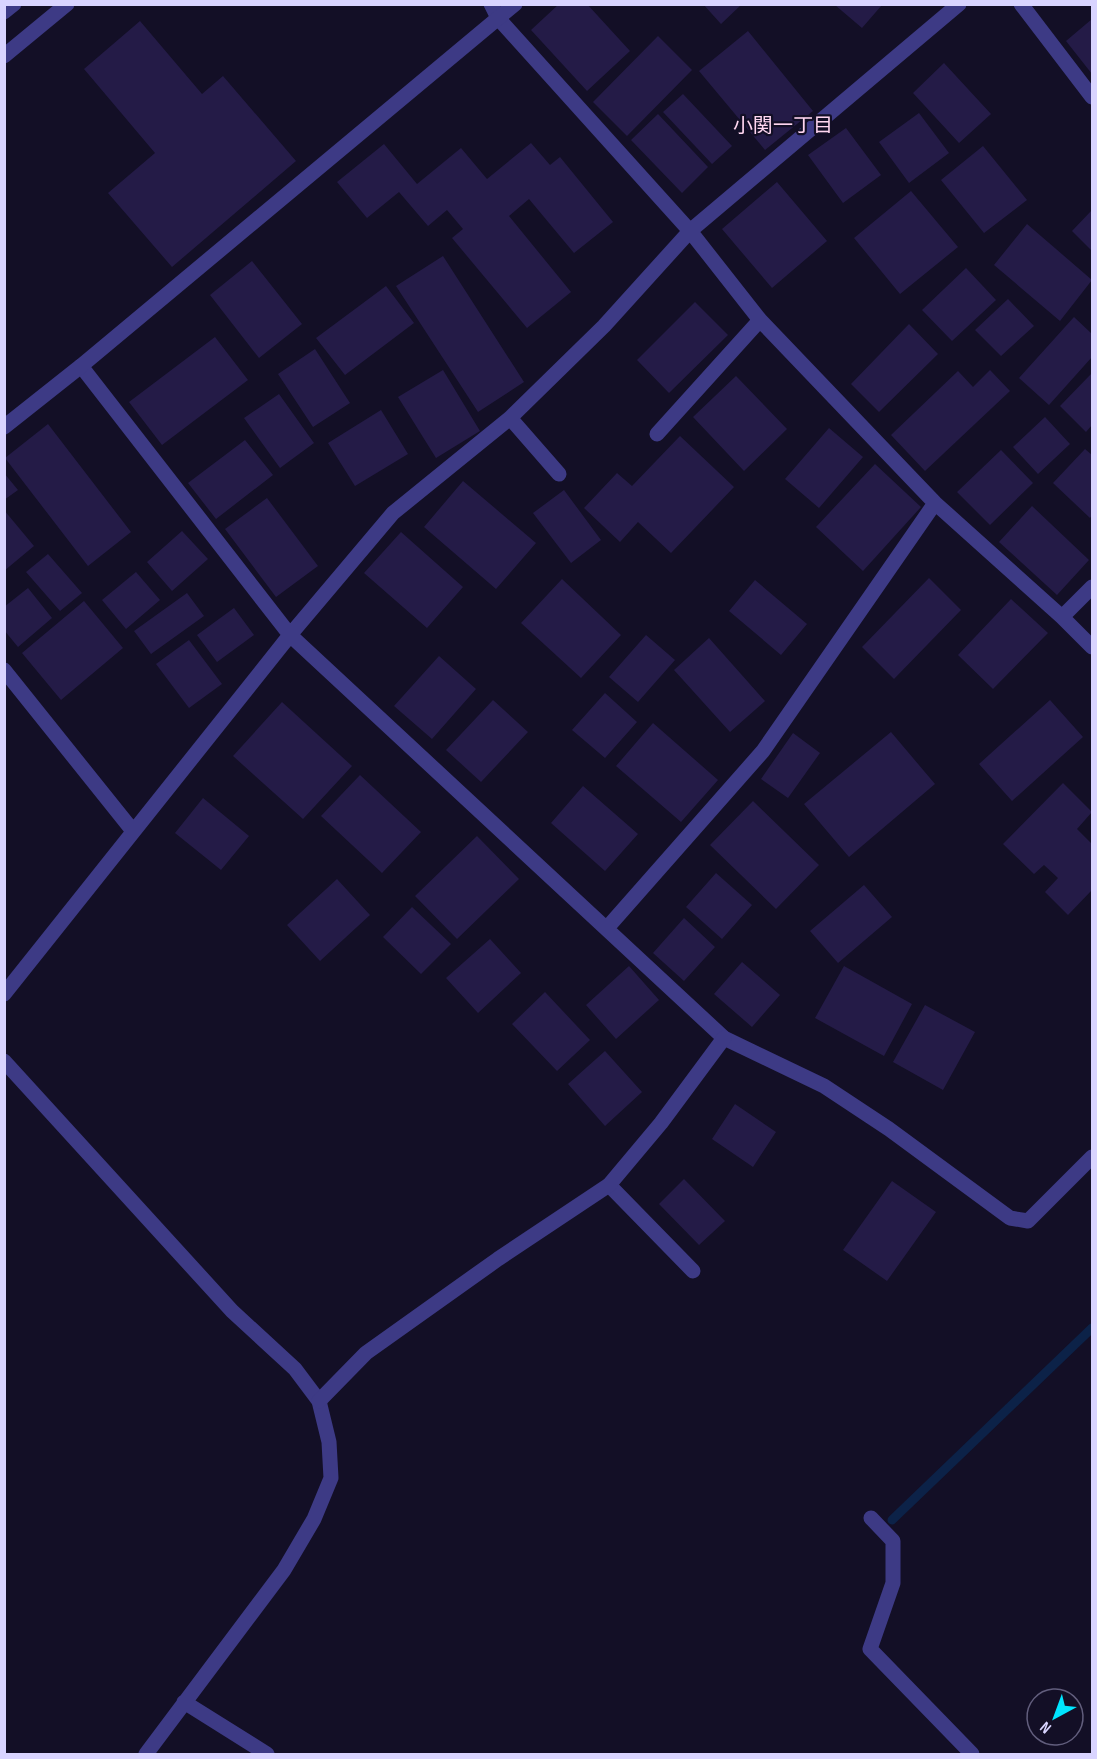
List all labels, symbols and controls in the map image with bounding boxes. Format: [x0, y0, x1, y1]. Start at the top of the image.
district label: 小関一丁目 [733, 114, 833, 138]
north arrow [1025, 1687, 1085, 1747]
text: N [1037, 1717, 1056, 1737]

